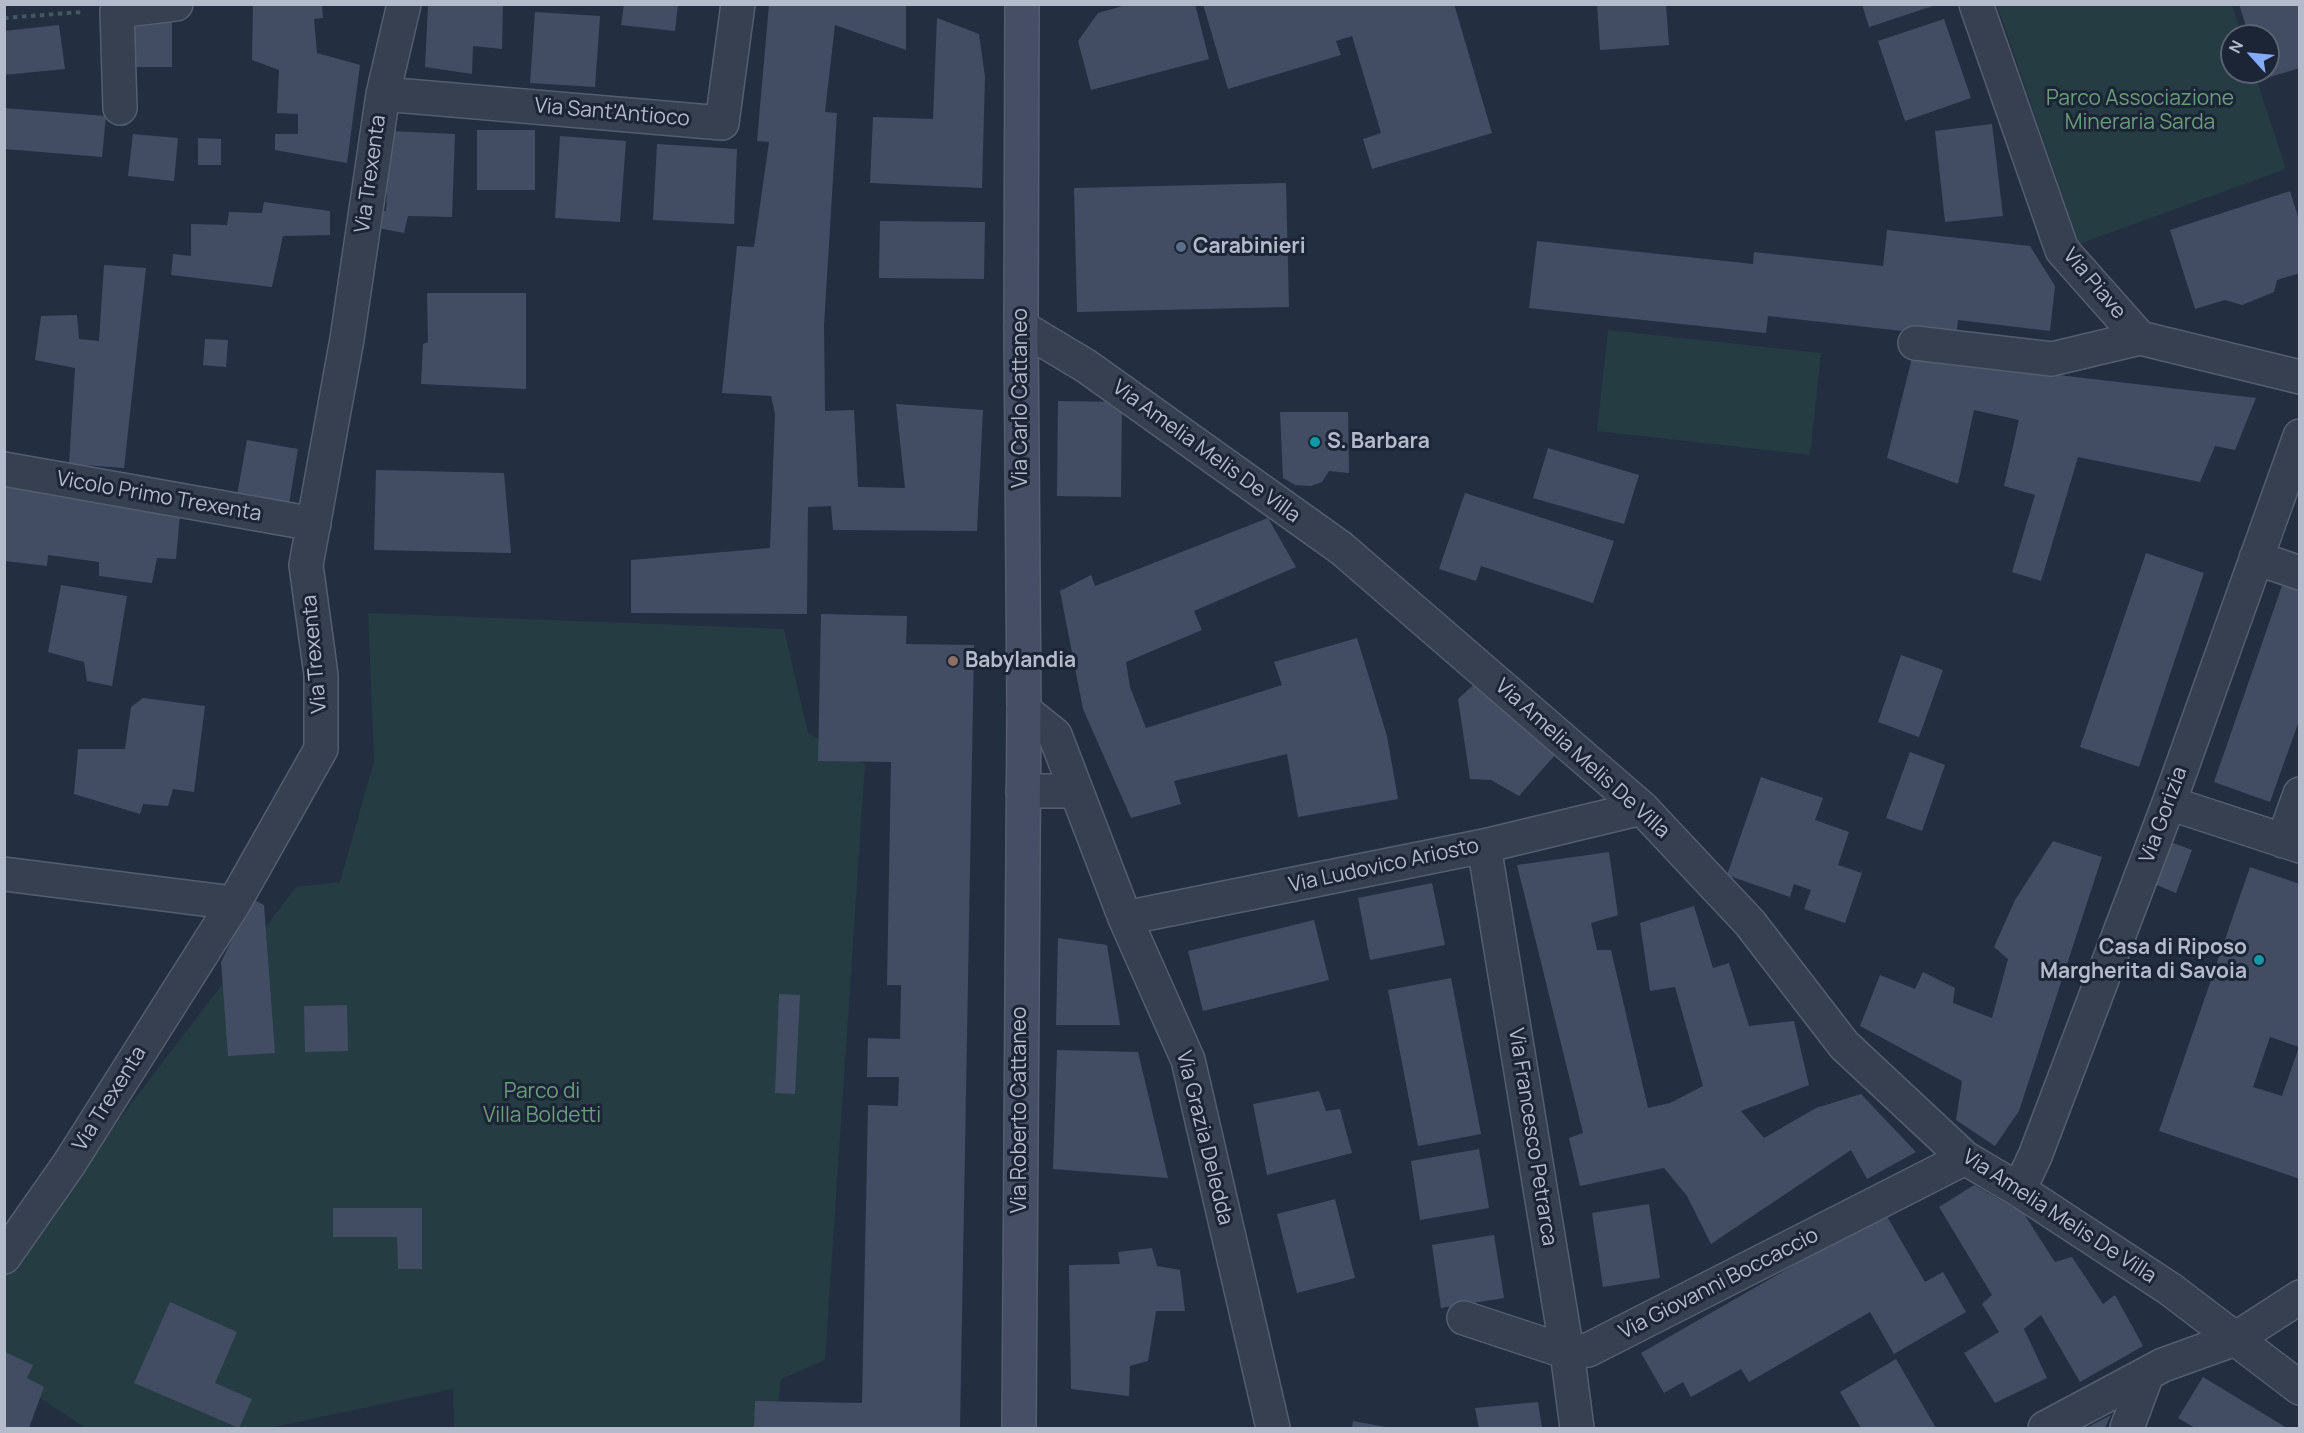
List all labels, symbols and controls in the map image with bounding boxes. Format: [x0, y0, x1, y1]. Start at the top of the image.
north arrow [2220, 24, 2280, 84]
text: N [2223, 37, 2248, 57]
park label: Parco Associazione Mineraria Sarda [2046, 86, 2234, 136]
street label: Via Sant'Antioco [533, 94, 691, 132]
street label: Via Trexenta [350, 113, 392, 235]
place label: Carabinieri [1193, 234, 1306, 260]
marker: Carabinieri [1174, 240, 1188, 254]
street label: Via Piave [2057, 244, 2131, 324]
street label: Via Carlo Cattaneo [1008, 308, 1034, 488]
street label: Via Amelia Melis De Villa [1107, 375, 1305, 529]
place label: S. Barbara [1327, 429, 1430, 455]
marker: S. Barbara [1308, 435, 1322, 449]
street label: Vicolo Primo Trexenta [55, 467, 263, 527]
street label: Via Trexenta [297, 594, 333, 714]
place label: Babylandia [965, 648, 1076, 674]
marker: Babylandia [946, 654, 960, 668]
street label: Via Amelia Melis De Villa [1490, 674, 1674, 844]
street label: Via Gorizia [2135, 764, 2193, 866]
street label: Via Ludovico Ariosto [1287, 834, 1481, 898]
place label: Casa di Riposo Margherita di Savoia [2040, 935, 2247, 985]
marker: Casa di Riposo Margherita di Savoia [2252, 953, 2266, 967]
street label: Via Roberto Cattaneo [1007, 1007, 1033, 1213]
street label: Via Francesco Petrarca [1502, 1026, 1562, 1248]
street label: Via Trexenta [68, 1042, 152, 1156]
street label: Via Grazia Deledda [1170, 1048, 1238, 1228]
park label: Parco di Villa Boldetti [483, 1079, 601, 1129]
street label: Via Amelia Melis De Villa [1957, 1145, 2161, 1289]
street label: Via Giovanni Boccaccio [1615, 1223, 1823, 1345]

